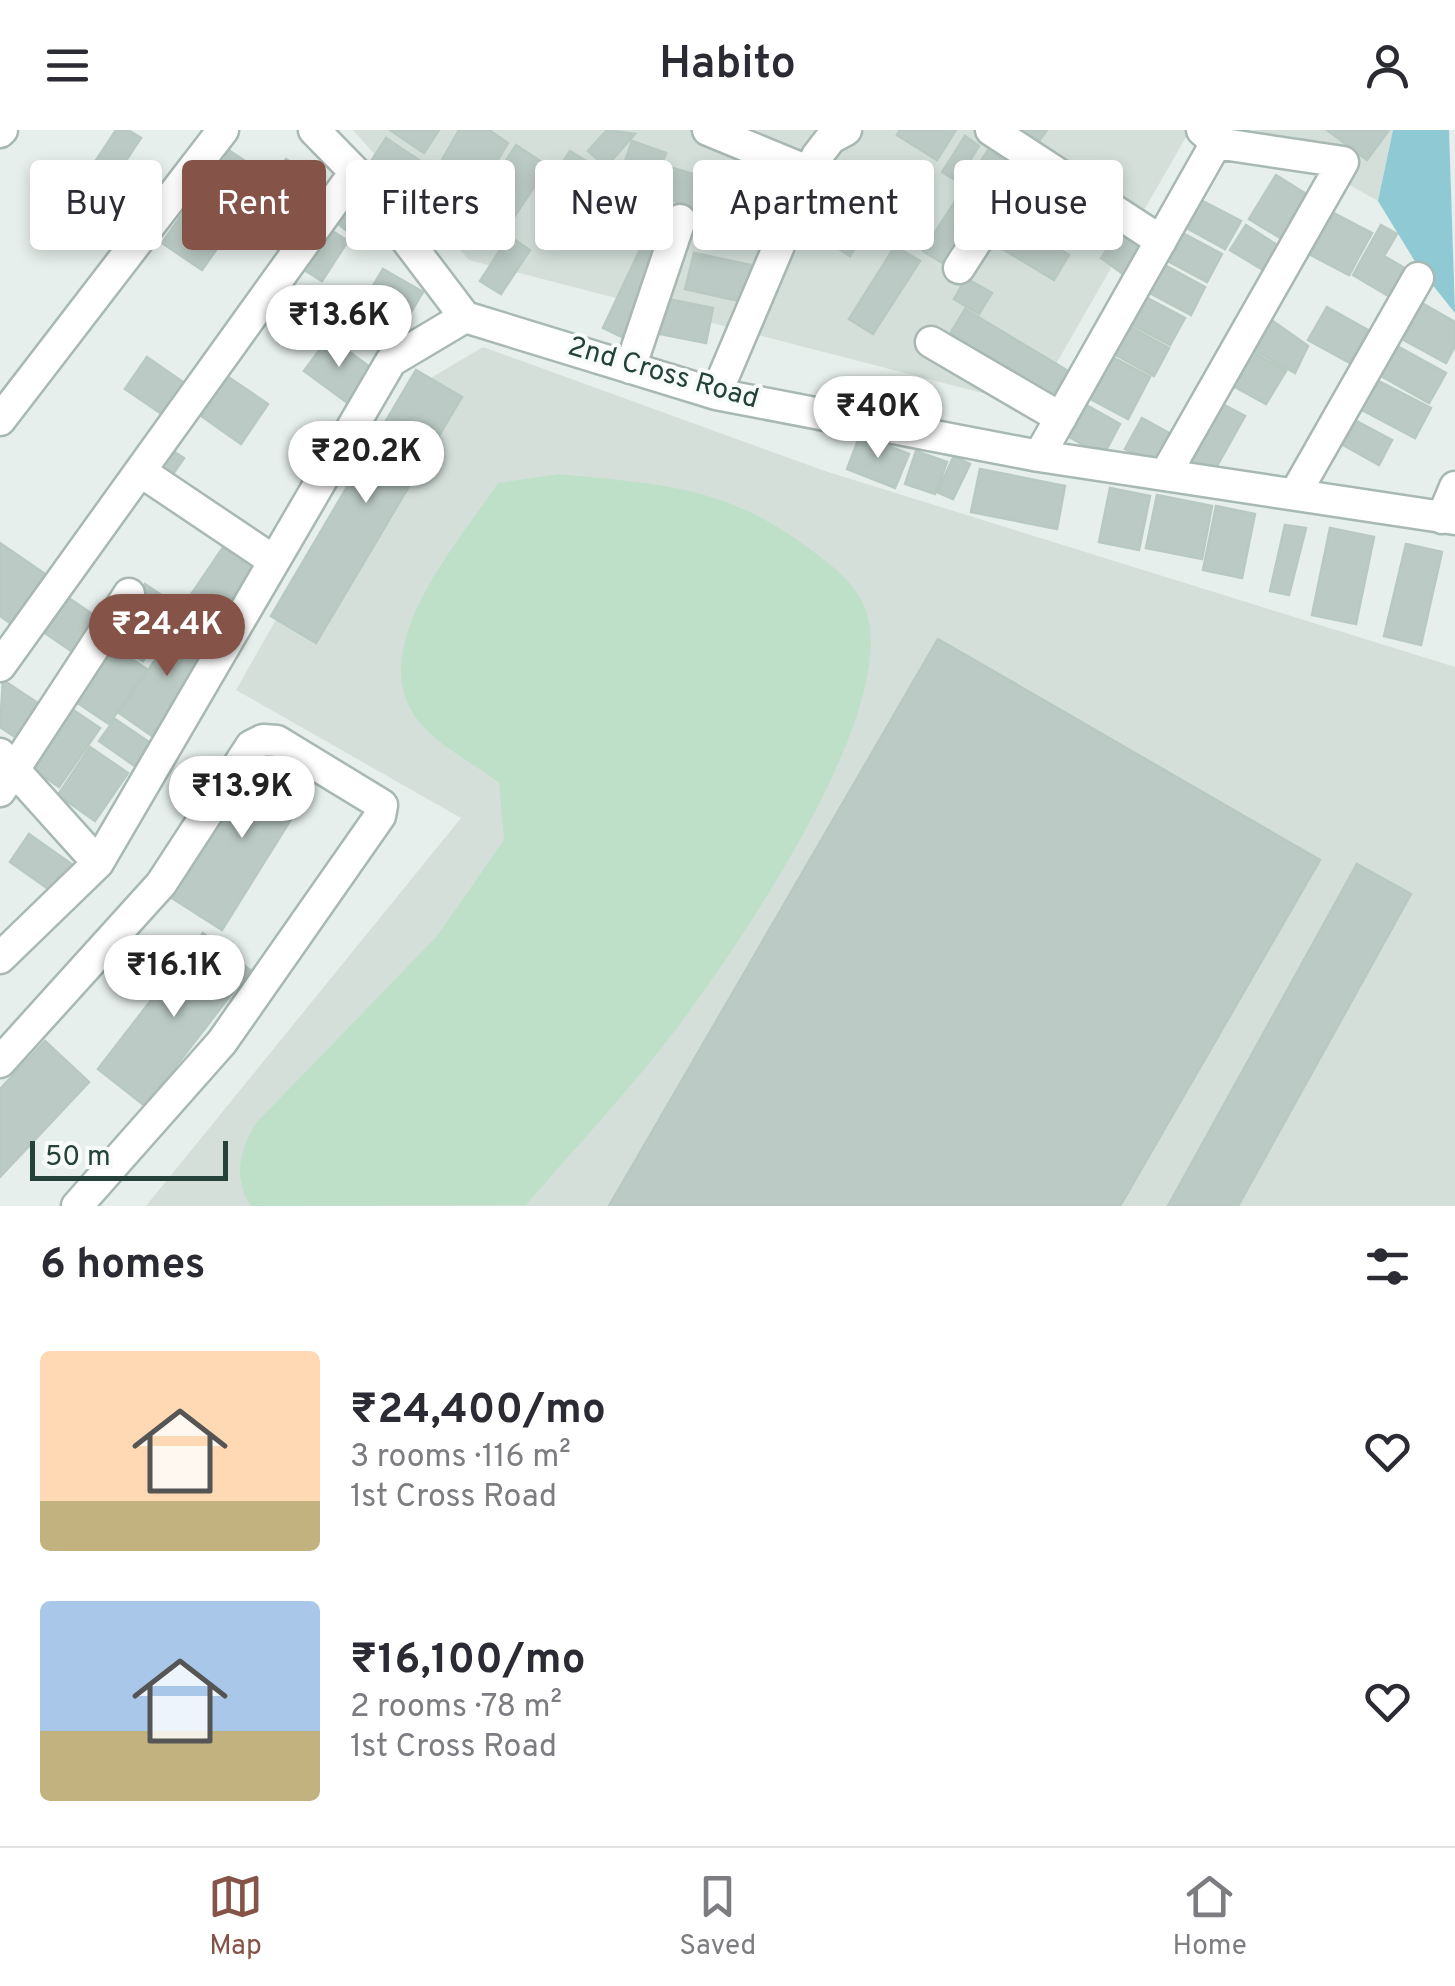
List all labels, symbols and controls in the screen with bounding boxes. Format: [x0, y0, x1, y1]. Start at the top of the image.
text: Habito [659, 37, 796, 94]
icon: menu [40, 38, 95, 93]
icon: person [1360, 38, 1415, 93]
chip: Buy [30, 160, 162, 250]
chip: Rent [182, 160, 326, 250]
chip: Filters [346, 160, 515, 250]
chip: New [535, 160, 673, 250]
chip: Apartment [693, 160, 934, 250]
chip: House [954, 160, 1123, 250]
pin: ₹13.6K [258, 285, 420, 370]
text: ₹13.6K [288, 297, 390, 337]
street label: 2nd Cross Road [563, 330, 763, 418]
pin: ₹40K [819, 376, 937, 461]
text: ₹40K [835, 388, 921, 428]
pin: ₹20.2K [285, 421, 447, 506]
text: ₹20.2K [310, 433, 422, 473]
pin: ₹24.4K [86, 594, 248, 679]
text: ₹24.4K [111, 606, 223, 646]
pin: ₹13.9K [161, 756, 323, 841]
text: ₹13.9K [191, 768, 293, 808]
pin: ₹16.1K [93, 935, 255, 1020]
text: ₹16.1K [126, 947, 222, 987]
scale bar [30, 1136, 228, 1180]
text: 50 m [45, 1140, 111, 1176]
icon: filters [1360, 1239, 1415, 1294]
text: 6 homes [40, 1240, 205, 1293]
text: ₹24,400/mo [350, 1385, 606, 1438]
icon: home [120, 1391, 240, 1511]
icon: heart [1360, 1424, 1415, 1479]
text: 3 rooms · 116 m² [350, 1438, 571, 1478]
text: 1st Cross Road [350, 1478, 557, 1518]
text: ₹16,100/mo [350, 1635, 586, 1688]
icon: home [120, 1641, 240, 1761]
icon: heart [1360, 1674, 1415, 1729]
text: 2 rooms · 78 m² [350, 1688, 562, 1728]
text: 1st Cross Road [350, 1728, 557, 1768]
tab: Map [208, 1869, 263, 1965]
tab: Saved [679, 1869, 756, 1965]
tab: Home [1173, 1869, 1247, 1965]

